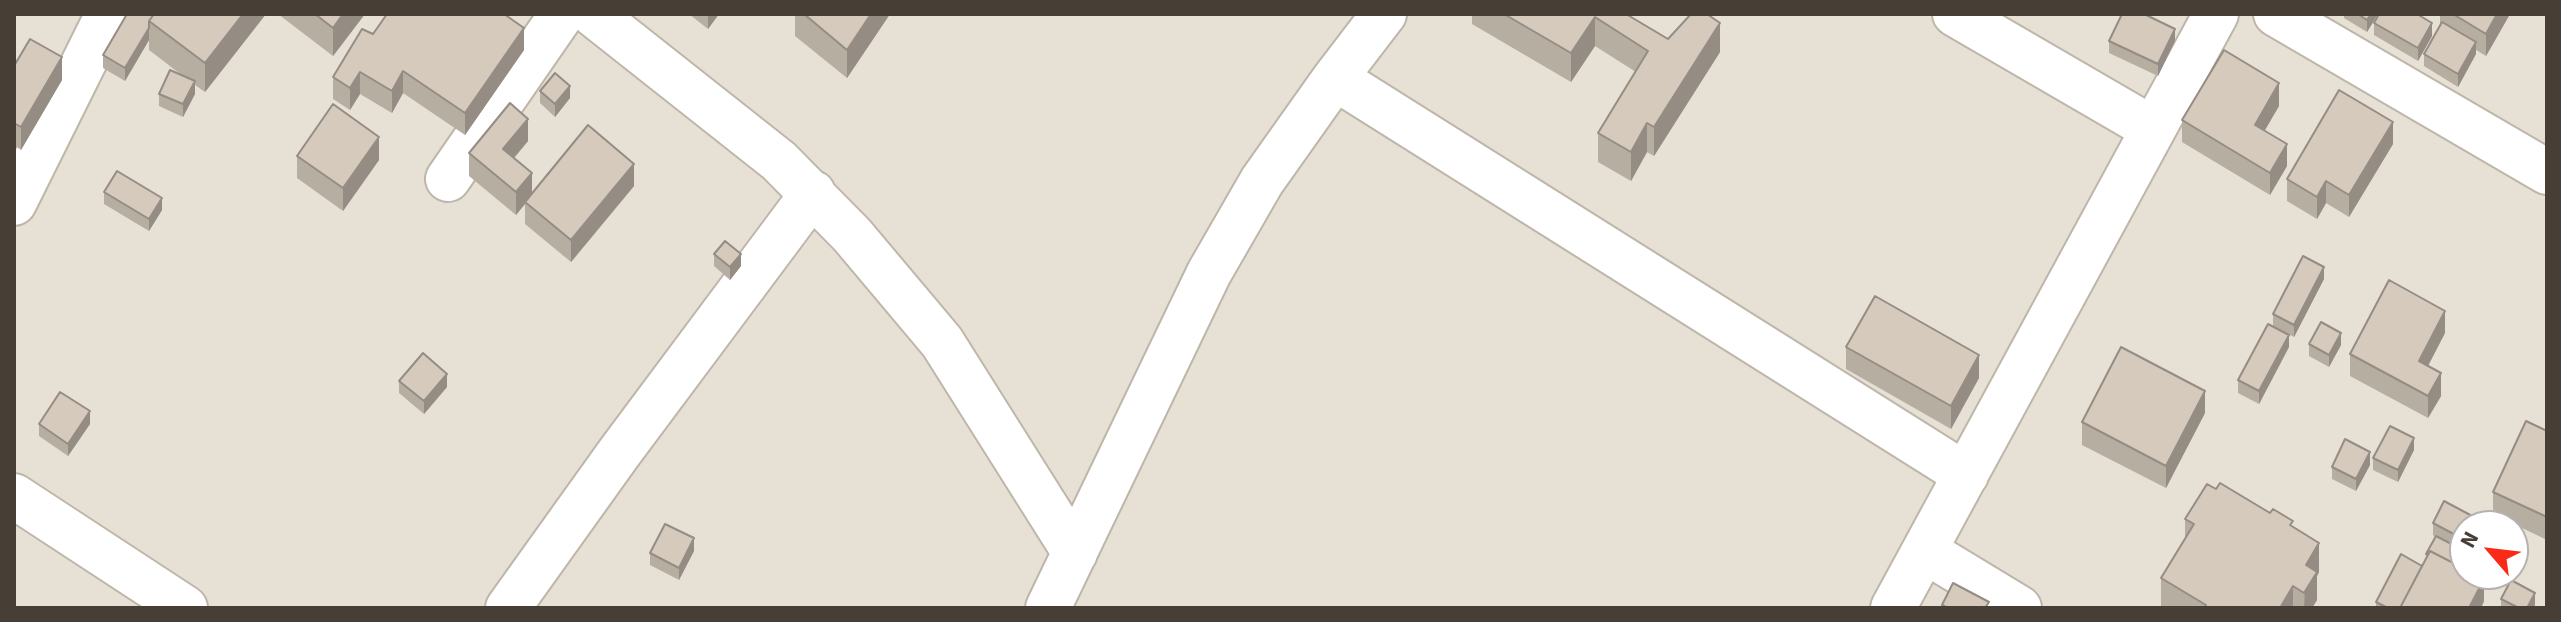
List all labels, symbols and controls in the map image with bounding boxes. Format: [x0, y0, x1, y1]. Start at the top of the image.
north arrow [2449, 510, 2529, 590]
text: N [2452, 526, 2487, 554]

